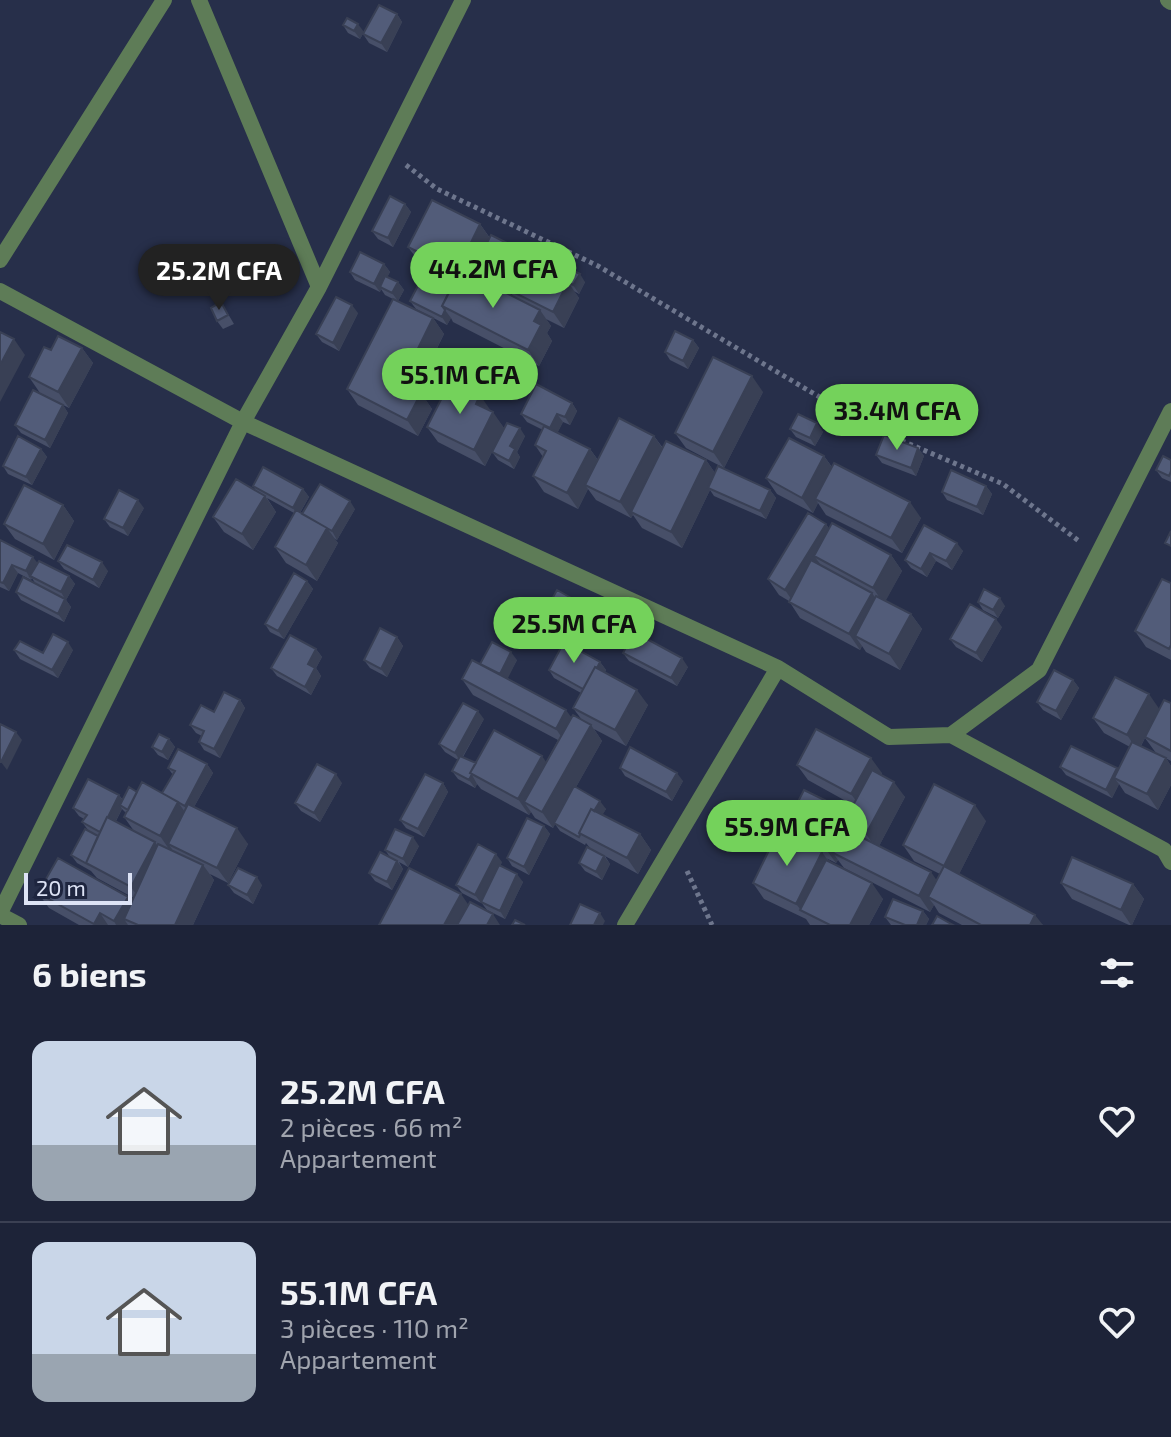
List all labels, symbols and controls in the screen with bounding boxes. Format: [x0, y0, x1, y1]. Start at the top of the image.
pin: 44.2M CFA [401, 242, 585, 310]
pin: 25.2M CFA [127, 244, 311, 312]
text: 44.2M CFA [428, 252, 558, 283]
text: 25.2M CFA [156, 254, 282, 285]
pin: 55.1M CFA [368, 348, 552, 416]
text: 55.1M CFA [400, 358, 520, 389]
pin: 33.4M CFA [805, 384, 989, 452]
text: 33.4M CFA [833, 394, 961, 425]
pin: 25.5M CFA [482, 597, 666, 665]
text: 25.5M CFA [511, 607, 637, 638]
pin: 55.9M CFA [695, 800, 879, 868]
text: 55.9M CFA [724, 810, 850, 841]
scale bar [24, 869, 132, 905]
text: 20 m [36, 874, 86, 900]
icon: filters [1095, 951, 1139, 995]
text: 6 biens [32, 953, 147, 994]
text: 25.2M CFA [280, 1070, 445, 1111]
icon: home [96, 1073, 192, 1169]
icon: heart [1095, 1099, 1139, 1143]
text: 2 pièces · 66 m² [280, 1111, 462, 1142]
text: Appartement [280, 1142, 437, 1173]
text: 55.1M CFA [280, 1271, 437, 1312]
icon: home [96, 1274, 192, 1370]
icon: heart [1095, 1300, 1139, 1344]
text: 3 pièces · 110 m² [280, 1312, 469, 1343]
text: Appartement [280, 1343, 437, 1374]

